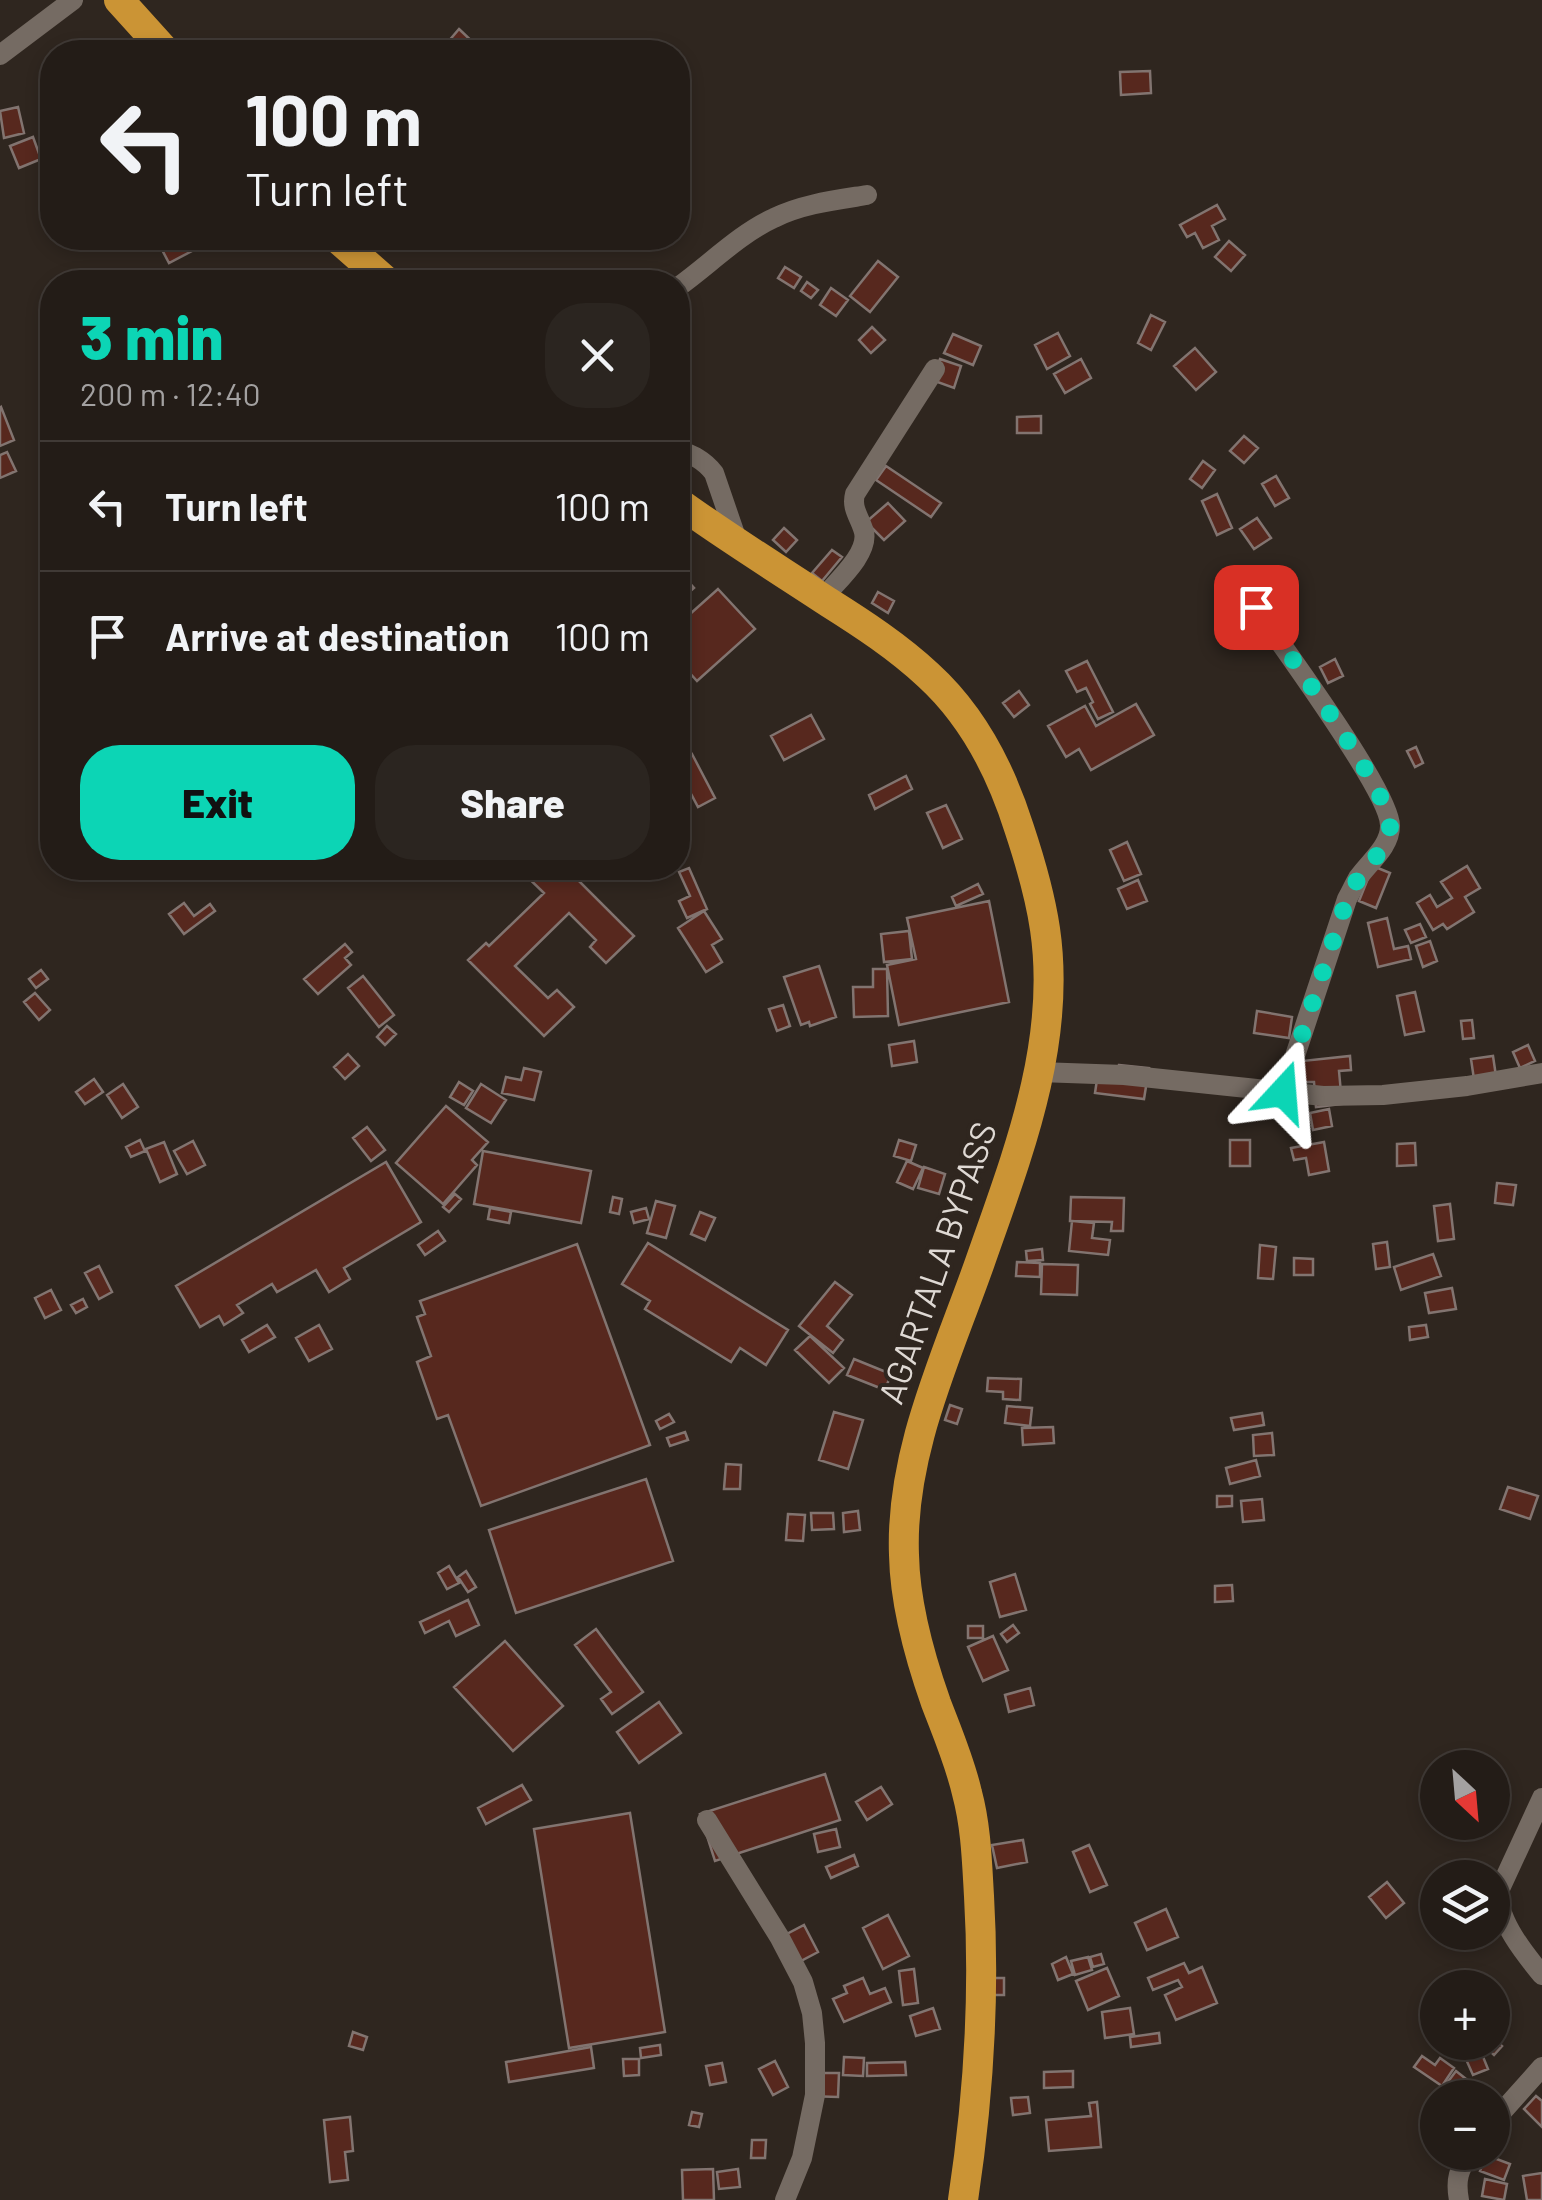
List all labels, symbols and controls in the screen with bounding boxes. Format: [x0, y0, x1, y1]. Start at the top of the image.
text: 100 m [245, 76, 422, 160]
icon: left [80, 80, 210, 210]
text: Turn left [245, 161, 409, 215]
text: 3 min [80, 300, 224, 372]
button: close [545, 303, 650, 408]
text: 200 m · 12:40 [80, 374, 261, 412]
icon: left [80, 479, 135, 534]
text: Turn left [165, 483, 308, 529]
text: 100 m [555, 483, 650, 529]
pin [1214, 565, 1299, 650]
icon: arrive [1229, 580, 1284, 635]
icon: arrive [80, 609, 135, 664]
text: Arrive at destination [165, 613, 510, 659]
text: 100 m [555, 613, 650, 659]
button: Exit [80, 745, 355, 860]
button: Share [375, 745, 650, 860]
position arrow [1231, 1040, 1335, 1144]
street label: AGARTALA BYPASS [868, 1116, 1004, 1409]
north arrow [1420, 1750, 1510, 1840]
map controls [1420, 1750, 1510, 2170]
button: layers [1420, 1860, 1510, 1950]
button: + [1420, 1970, 1510, 2060]
button: − [1420, 2080, 1510, 2170]

